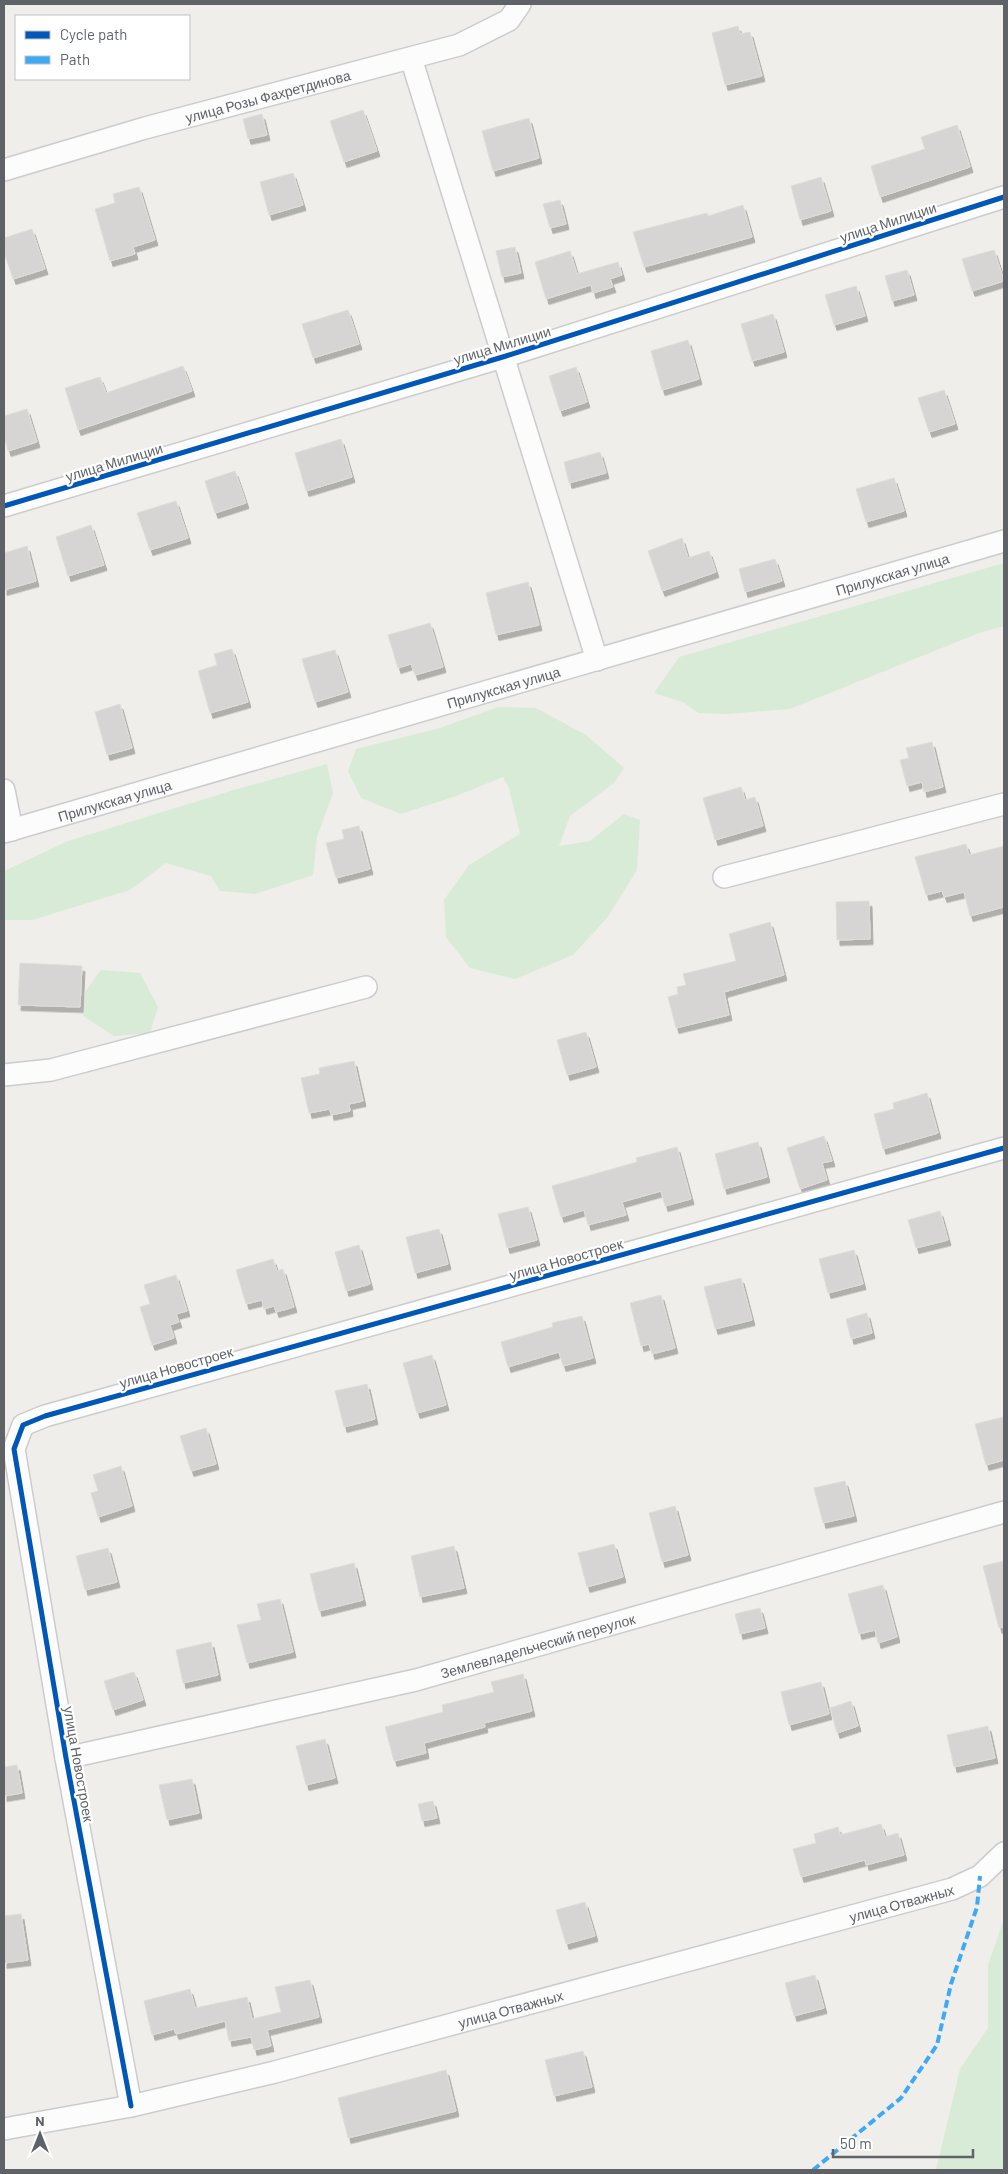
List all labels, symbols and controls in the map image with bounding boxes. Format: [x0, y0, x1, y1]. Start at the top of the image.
legend [15, 15, 190, 80]
text: Cycle path [60, 25, 127, 43]
text: Path [60, 50, 90, 68]
street label: улица Розы Фахретдинова [183, 66, 352, 126]
street label: улица Милиции [838, 198, 938, 246]
street label: улица Милиции [451, 322, 553, 368]
street label: улица Милиции [63, 439, 165, 485]
street label: Прилукская улица [833, 549, 951, 598]
street label: Прилукская улица [445, 662, 562, 711]
street label: Прилукская улица [56, 775, 173, 824]
street label: улица Новостроек [507, 1234, 625, 1283]
street label: улица Новостроек [117, 1342, 235, 1391]
street label: Землевладельческий переулок [438, 1609, 638, 1681]
street label: улица Новостроек [60, 1705, 98, 1824]
street label: улица Отважных [847, 1880, 956, 1925]
street label: улица Отважных [456, 1986, 565, 2031]
north arrow [15, 2109, 65, 2159]
text: N [35, 2112, 45, 2129]
scale bar [833, 2126, 973, 2158]
text: 50 m [840, 2134, 872, 2152]

